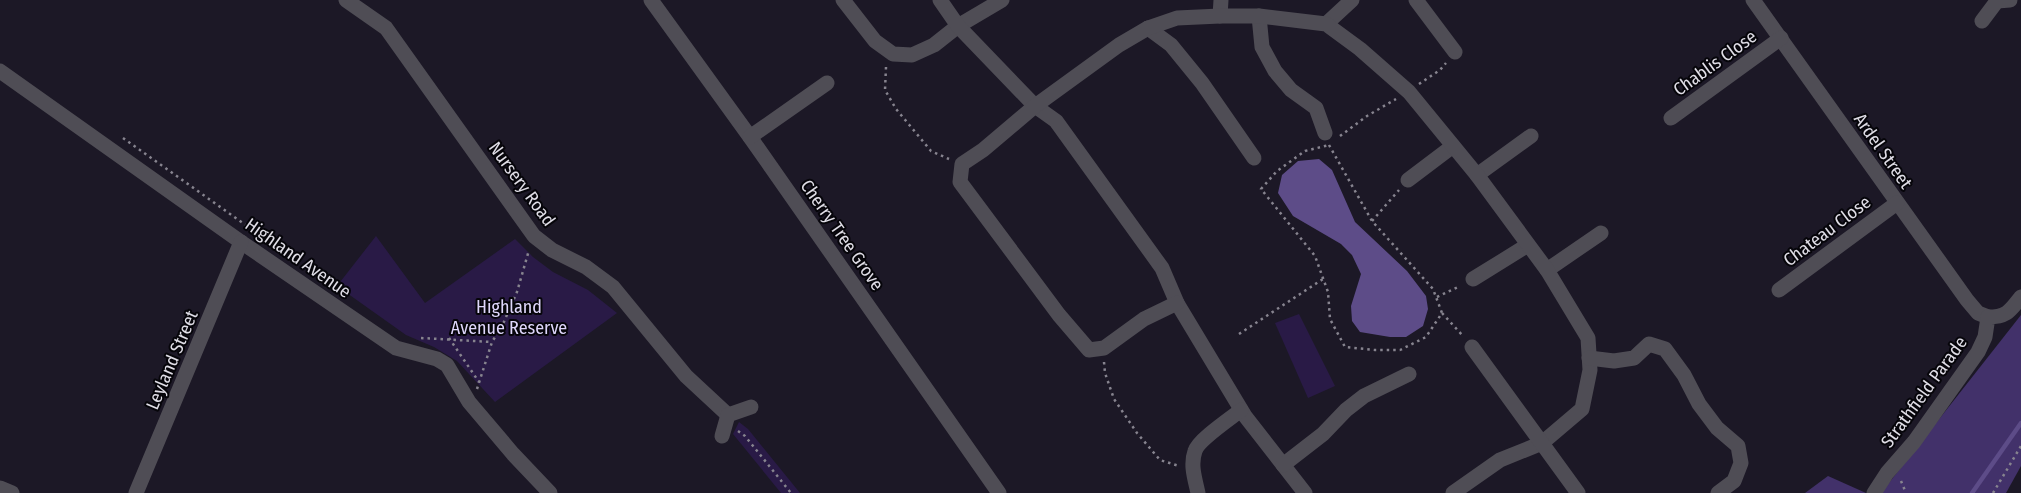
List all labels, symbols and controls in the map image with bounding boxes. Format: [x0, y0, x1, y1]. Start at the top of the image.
street label: Chablis Close [1669, 25, 1761, 101]
street label: Ardel Street [1849, 109, 1917, 193]
street label: Nursery Road [484, 138, 560, 230]
street label: Cherry Tree Grove [796, 175, 888, 295]
street label: Chateau Close [1779, 191, 1875, 271]
street label: Highland Avenue [241, 213, 355, 303]
park label: Highland Avenue Reserve [451, 296, 567, 339]
street label: Leyland Street [141, 307, 203, 413]
street label: Strathfield Parade [1876, 332, 1972, 452]

